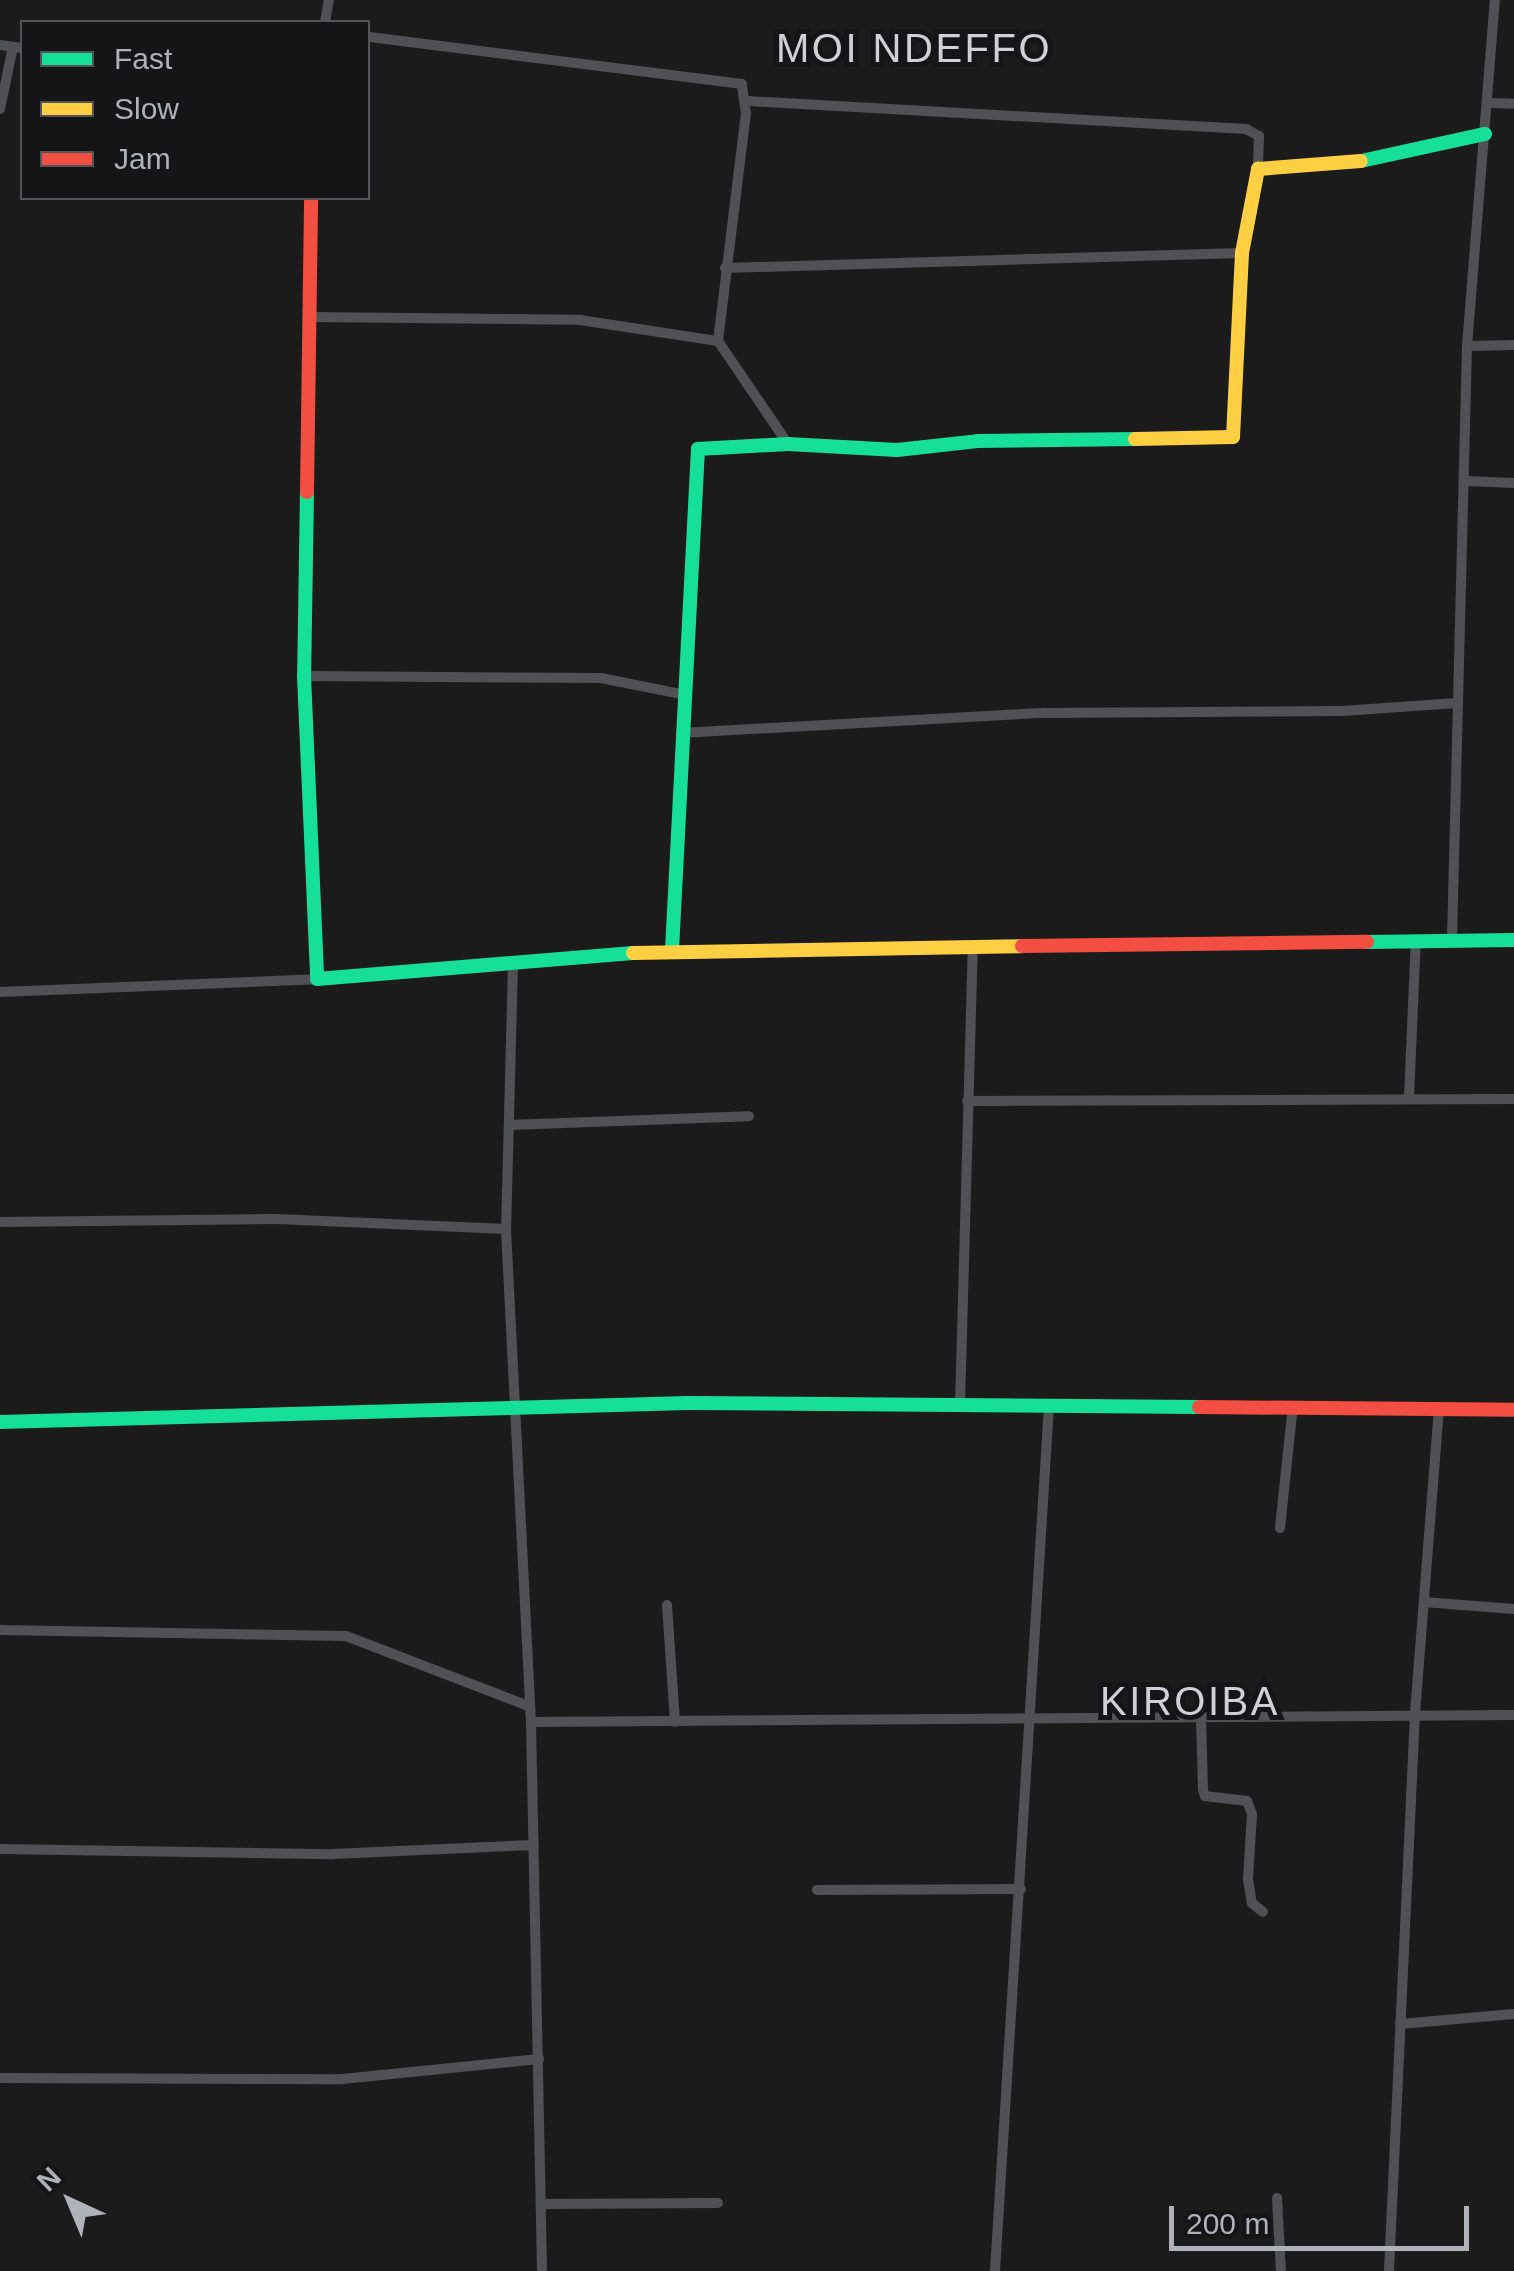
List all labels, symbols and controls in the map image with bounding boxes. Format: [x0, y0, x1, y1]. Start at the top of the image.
legend [20, 20, 370, 200]
district label: MOI NDEFFO [776, 24, 1052, 72]
text: Fast [114, 42, 172, 75]
text: Slow [114, 92, 179, 125]
text: Jam [114, 142, 171, 175]
district label: KIROIBA [1100, 1677, 1280, 1725]
north arrow [20, 2151, 120, 2251]
text: N [31, 2161, 67, 2197]
scale bar [1174, 2186, 1474, 2248]
text: 200 m [1186, 2207, 1269, 2240]

